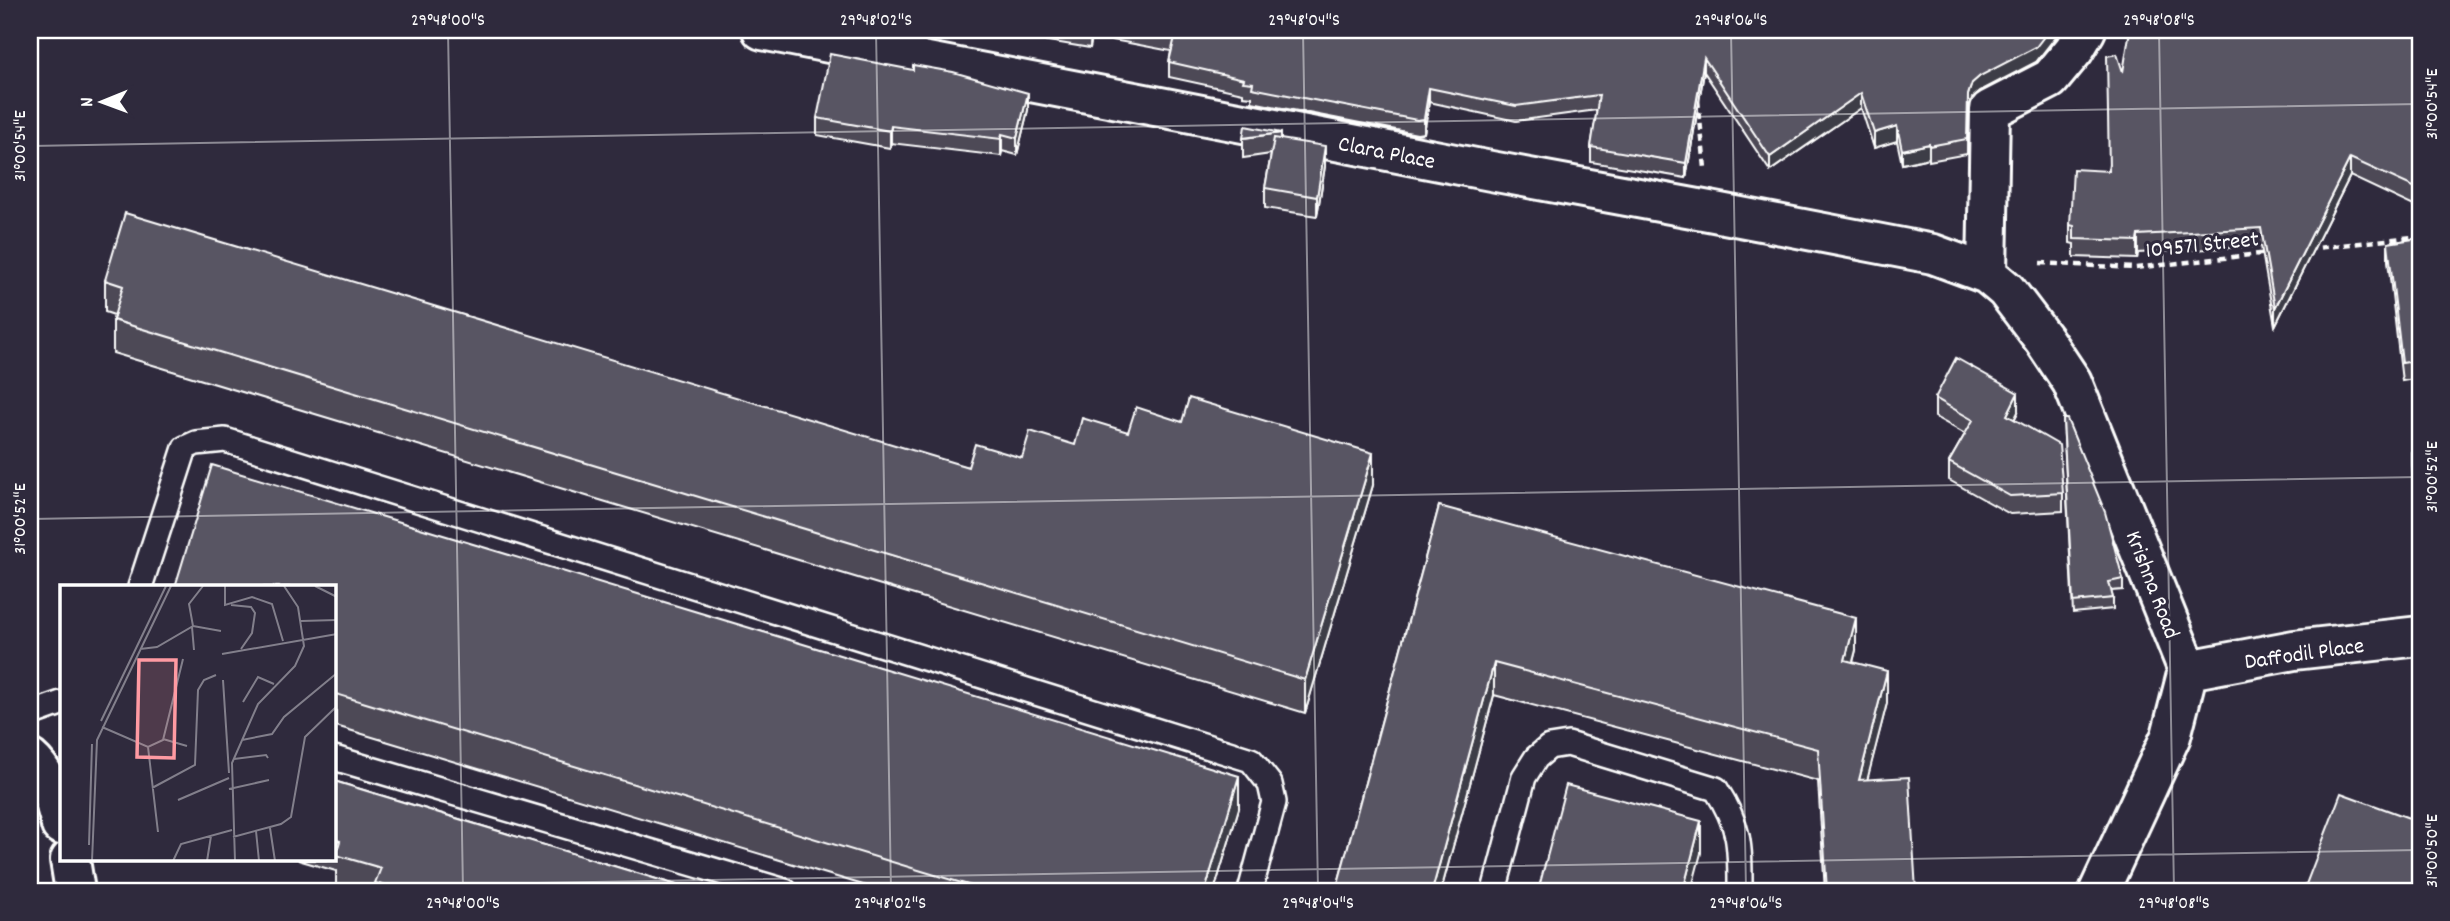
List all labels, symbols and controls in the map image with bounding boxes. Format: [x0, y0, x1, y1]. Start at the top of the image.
text: 29°48'00"S [411, 9, 485, 34]
text: 29°48'02"S [840, 9, 912, 34]
text: 29°48'04"S [1268, 9, 1340, 34]
text: 29°48'06"S [1694, 9, 1768, 34]
text: 29°48'08"S [2123, 9, 2195, 34]
north arrow [66, 66, 136, 136]
text: 31°00'54"E [2421, 68, 2446, 140]
text: N [75, 97, 102, 107]
text: 31°00'54"E [9, 110, 34, 182]
street label: Clara Place [1335, 129, 1438, 180]
street label: 109571 Street [2144, 224, 2261, 269]
text: 31°00'52"E [2421, 441, 2446, 513]
text: 31°00'52"E [9, 483, 34, 555]
street label: Krishna Road [2115, 526, 2186, 644]
inset map [60, 585, 336, 862]
street label: Daffodil Place [2243, 631, 2366, 680]
text: 31°00'50"E [2421, 814, 2446, 888]
text: 29°48'00"S [426, 892, 500, 917]
text: 29°48'02"S [854, 892, 926, 917]
text: 29°48'04"S [1282, 892, 1354, 917]
text: 29°48'06"S [1709, 892, 1783, 917]
text: 29°48'08"S [2138, 892, 2210, 917]

